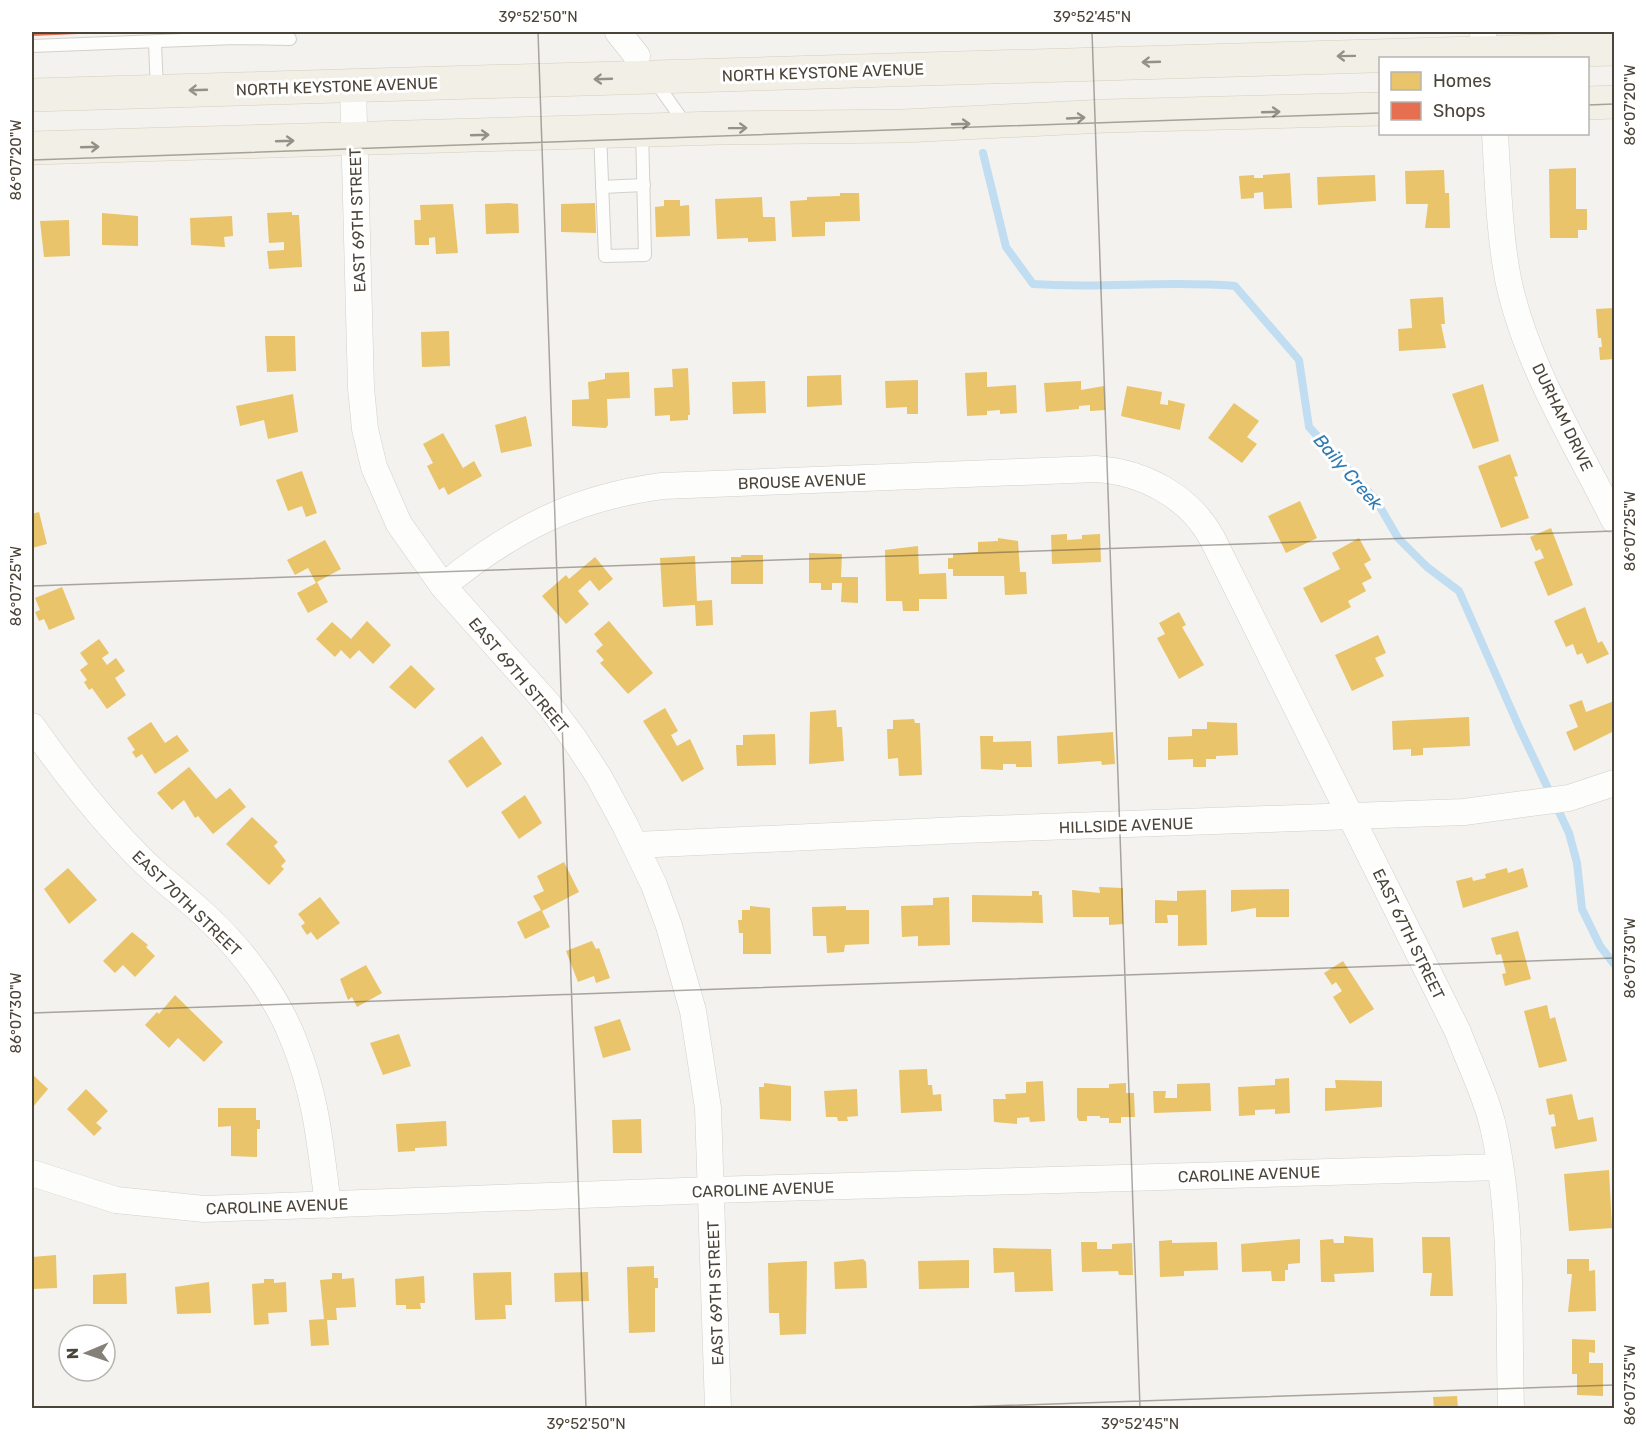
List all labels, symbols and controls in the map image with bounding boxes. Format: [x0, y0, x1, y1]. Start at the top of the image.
text: 39°52'50"N [498, 8, 578, 26]
text: 39°52'45"N [1053, 8, 1131, 26]
one-way arrow [1337, 50, 1357, 62]
one-way arrow [1142, 56, 1162, 68]
legend [1379, 57, 1589, 135]
street label: NORTH KEYSTONE AVENUE [722, 59, 924, 86]
text: 86°07'20"W [1621, 65, 1639, 145]
text: Homes [1433, 70, 1491, 92]
street label: NORTH KEYSTONE AVENUE [236, 73, 438, 100]
one-way arrow [593, 73, 613, 84]
one-way arrow [188, 84, 208, 96]
text: Shops [1433, 100, 1485, 122]
one-way arrow [1260, 106, 1280, 118]
one-way arrow [1065, 112, 1085, 123]
one-way arrow [950, 118, 970, 129]
text: 86°07'20"W [7, 120, 25, 200]
one-way arrow [727, 122, 747, 133]
one-way arrow [469, 129, 489, 141]
one-way arrow [274, 135, 294, 146]
one-way arrow [79, 141, 99, 153]
street label: EAST 69TH STREET [345, 147, 370, 293]
street label: DURHAM DRIVE [1528, 360, 1597, 474]
water label: Baily Creek [1309, 429, 1387, 515]
street label: BROUSE AVENUE [737, 470, 867, 493]
text: 86°07'25"W [1621, 491, 1639, 571]
text: 86°07'25"W [7, 546, 25, 626]
street label: EAST 69TH STREET [465, 614, 572, 737]
street label: HILLSIDE AVENUE [1058, 814, 1194, 837]
street label: EAST 70TH STREET [128, 847, 245, 960]
street label: EAST 67TH STREET [1369, 866, 1448, 1003]
text: 86°07'30"W [1621, 917, 1639, 999]
text: 86°07'30"W [7, 972, 25, 1054]
street label: CAROLINE AVENUE [1178, 1163, 1321, 1186]
street label: CAROLINE AVENUE [692, 1178, 835, 1201]
street label: CAROLINE AVENUE [206, 1195, 349, 1218]
street label: EAST 69TH STREET [703, 1220, 728, 1366]
north arrow [57, 1323, 117, 1383]
text: 86°07'35"W [1621, 1345, 1639, 1425]
text: N [63, 1347, 82, 1360]
text: 39°52'50"N [546, 1415, 626, 1433]
text: 39°52'45"N [1101, 1415, 1179, 1433]

